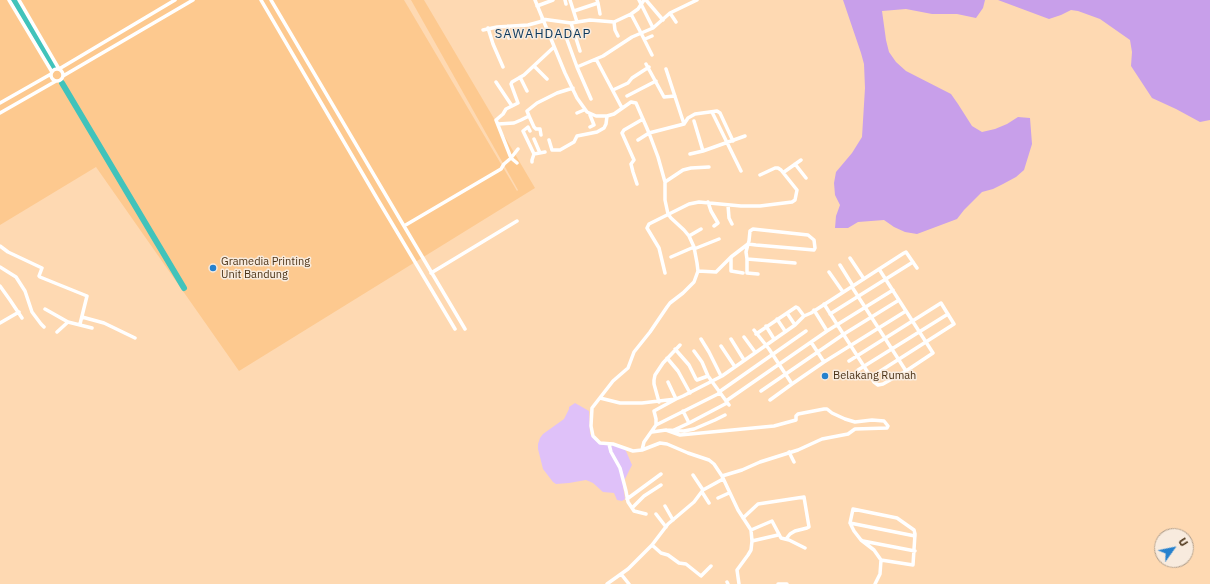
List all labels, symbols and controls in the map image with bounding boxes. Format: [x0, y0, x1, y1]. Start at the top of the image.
district label: SAWAHDADAP [495, 26, 591, 42]
place label: Gramedia Printing Unit Bandung [221, 255, 310, 281]
marker: Gramedia Printing Unit Bandung [208, 263, 218, 273]
place label: Belakang Rumah [833, 369, 916, 383]
marker: Belakang Rumah [820, 371, 830, 381]
north arrow [1154, 528, 1194, 568]
text: U [1175, 535, 1191, 549]

